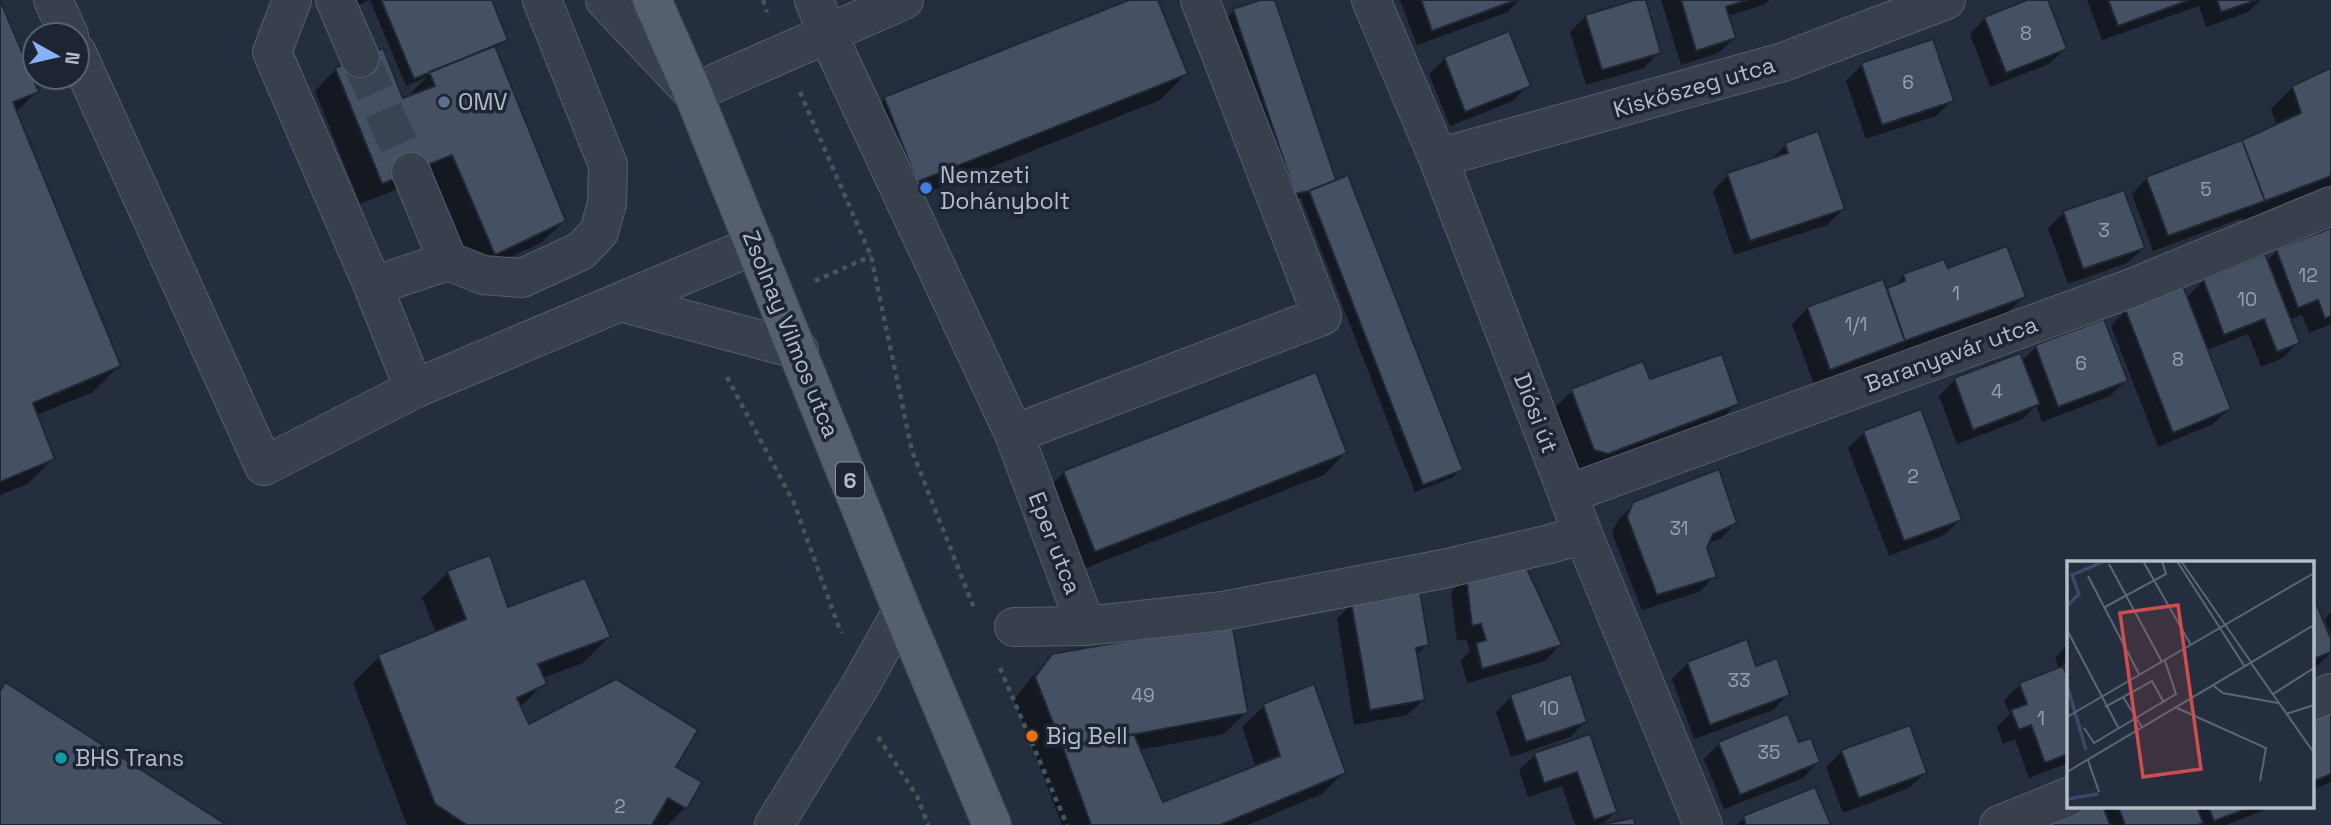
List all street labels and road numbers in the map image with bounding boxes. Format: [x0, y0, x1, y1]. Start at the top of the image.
street label: Kiskőszeg utca [1610, 50, 1778, 124]
street label: Zsolnay Vilmos utca [736, 226, 846, 442]
street label: Baranyavár utca [1861, 309, 2041, 399]
street label: Diósi út [1507, 369, 1565, 457]
road number: 6 [836, 462, 864, 498]
street label: Eper utca [1022, 488, 1088, 598]

